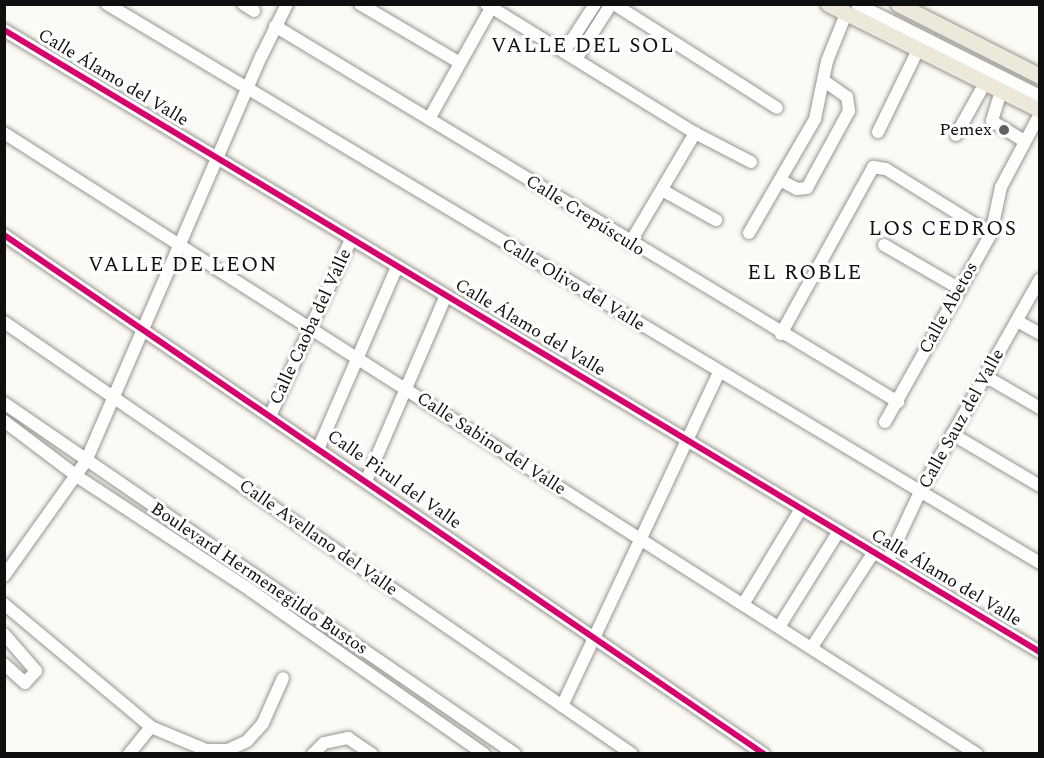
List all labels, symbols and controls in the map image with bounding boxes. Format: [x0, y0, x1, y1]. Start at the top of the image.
street label: Calle Álamo del Valle [34, 25, 192, 131]
district label: VALLE DEL SOL [491, 33, 675, 59]
place label: Pemex [939, 119, 992, 141]
marker: Pemex [997, 123, 1011, 137]
street label: Calle Crepúsculo [521, 171, 649, 261]
district label: LOS CEDROS [869, 216, 1017, 242]
street label: Calle Olivo del Valle [498, 234, 648, 336]
street label: Calle Caoba del Valle [265, 246, 357, 408]
district label: VALLE DE LEON [88, 252, 278, 278]
street label: Calle Abetos [915, 258, 983, 358]
district label: EL ROBLE [747, 260, 863, 286]
street label: Calle Álamo del Valle [451, 275, 609, 381]
street label: Calle Sauz del Valle [915, 345, 1009, 493]
street label: Calle Sabino del Valle [412, 388, 570, 500]
street label: Calle Pirul del Valle [323, 426, 465, 534]
street label: Calle Avellano del Valle [234, 475, 402, 601]
street label: Boulevard Hermenegildo Bustos [146, 498, 372, 660]
street label: Calle Álamo del Valle [867, 525, 1025, 631]

